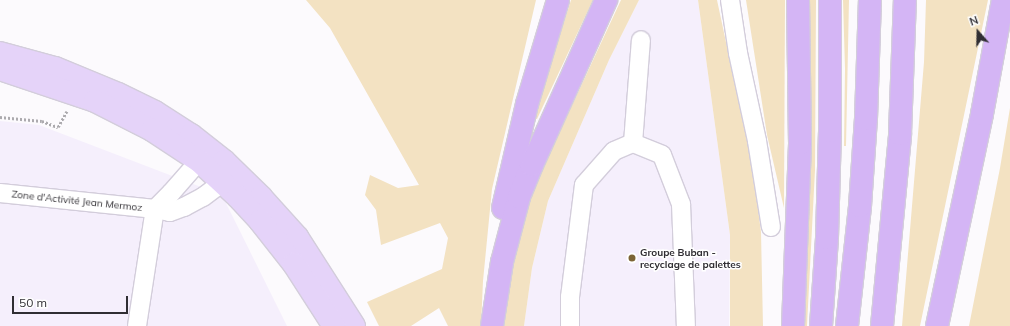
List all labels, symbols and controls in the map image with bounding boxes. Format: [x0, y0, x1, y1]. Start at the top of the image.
north arrow [958, 12, 998, 52]
text: N [968, 13, 980, 29]
street label: Zone d'Activité Jean Mermoz [11, 188, 143, 214]
place label: Groupe Buban - recyclage de palettes [640, 246, 741, 270]
marker: Groupe Buban - recyclage de palettes [627, 253, 637, 263]
scale bar [14, 288, 130, 314]
text: 50 m [19, 295, 47, 310]

